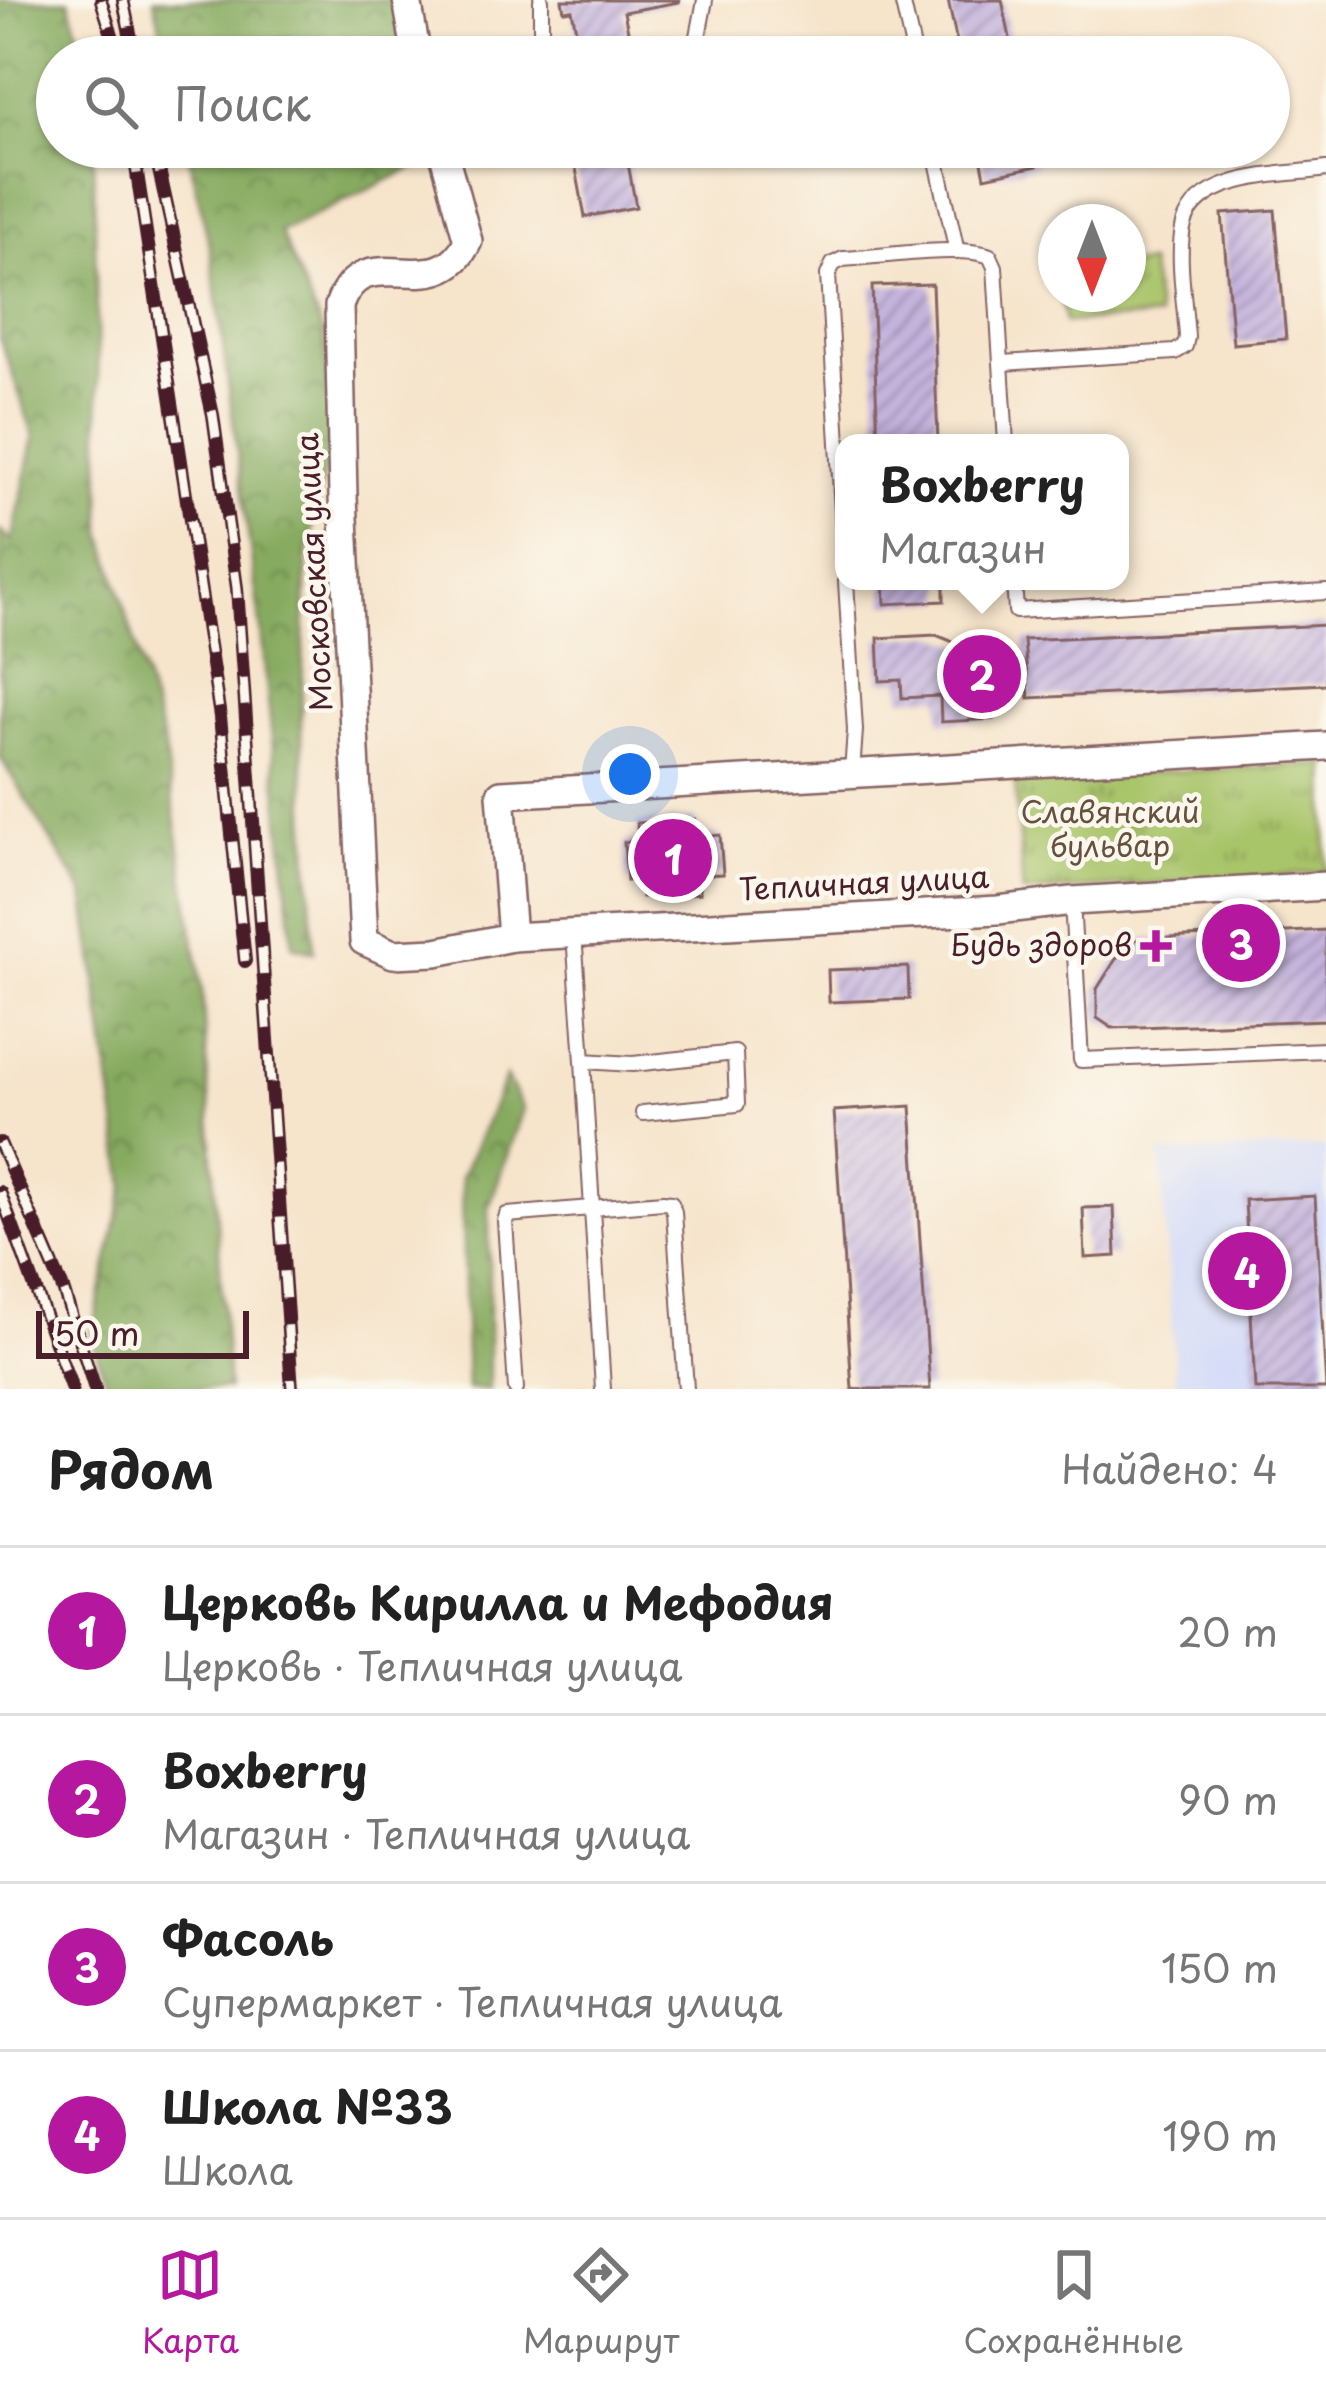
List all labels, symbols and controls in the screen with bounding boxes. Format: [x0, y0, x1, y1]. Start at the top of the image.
search box [36, 36, 1290, 168]
text: Поиск [174, 68, 311, 136]
icon: search [78, 69, 144, 135]
north arrow [1038, 204, 1146, 312]
street label: Московская улица [283, 432, 342, 712]
popup [835, 434, 1129, 590]
text: Boxberry [879, 449, 1085, 517]
text: Магазин [879, 517, 1046, 576]
pin: 2 [943, 629, 1021, 719]
your location [600, 744, 660, 804]
park label: Славянский бульвар [1021, 788, 1199, 867]
pin: 1 [634, 813, 712, 903]
street label: Тепличная улица [738, 852, 990, 911]
pin: 3 [1202, 898, 1280, 988]
place label: Будь здоров [950, 921, 1132, 966]
marker: Будь здоров [1143, 933, 1169, 959]
pin: 4 [1208, 1226, 1286, 1316]
scale bar [36, 1305, 249, 1358]
text: 50 m [54, 1307, 140, 1357]
text: Рядом [48, 1429, 214, 1506]
text: Найдено: 4 [1061, 1438, 1278, 1497]
text: Церковь Кирилла и Мефодия [162, 1567, 834, 1635]
text: 1 [78, 1601, 96, 1660]
text: 20 m [1177, 1601, 1278, 1660]
text: Церковь · Тепличная улица [162, 1635, 683, 1694]
text: Boxberry [162, 1735, 367, 1803]
text: 2 [73, 1769, 101, 1828]
text: 90 m [1178, 1769, 1278, 1828]
text: Магазин · Тепличная улица [162, 1803, 690, 1862]
text: Фасоль [162, 1903, 334, 1971]
text: 3 [74, 1937, 100, 1996]
text: 150 m [1161, 1937, 1278, 1996]
text: Супермаркет · Тепличная улица [162, 1971, 782, 2030]
text: Школа №33 [162, 2071, 453, 2139]
text: 4 [74, 2105, 100, 2164]
text: 190 m [1162, 2105, 1278, 2164]
text: Школа [162, 2139, 293, 2198]
tab: Карта [142, 2242, 239, 2364]
tab: Маршрут [523, 2242, 679, 2364]
tab: Сохранённые [963, 2242, 1184, 2364]

